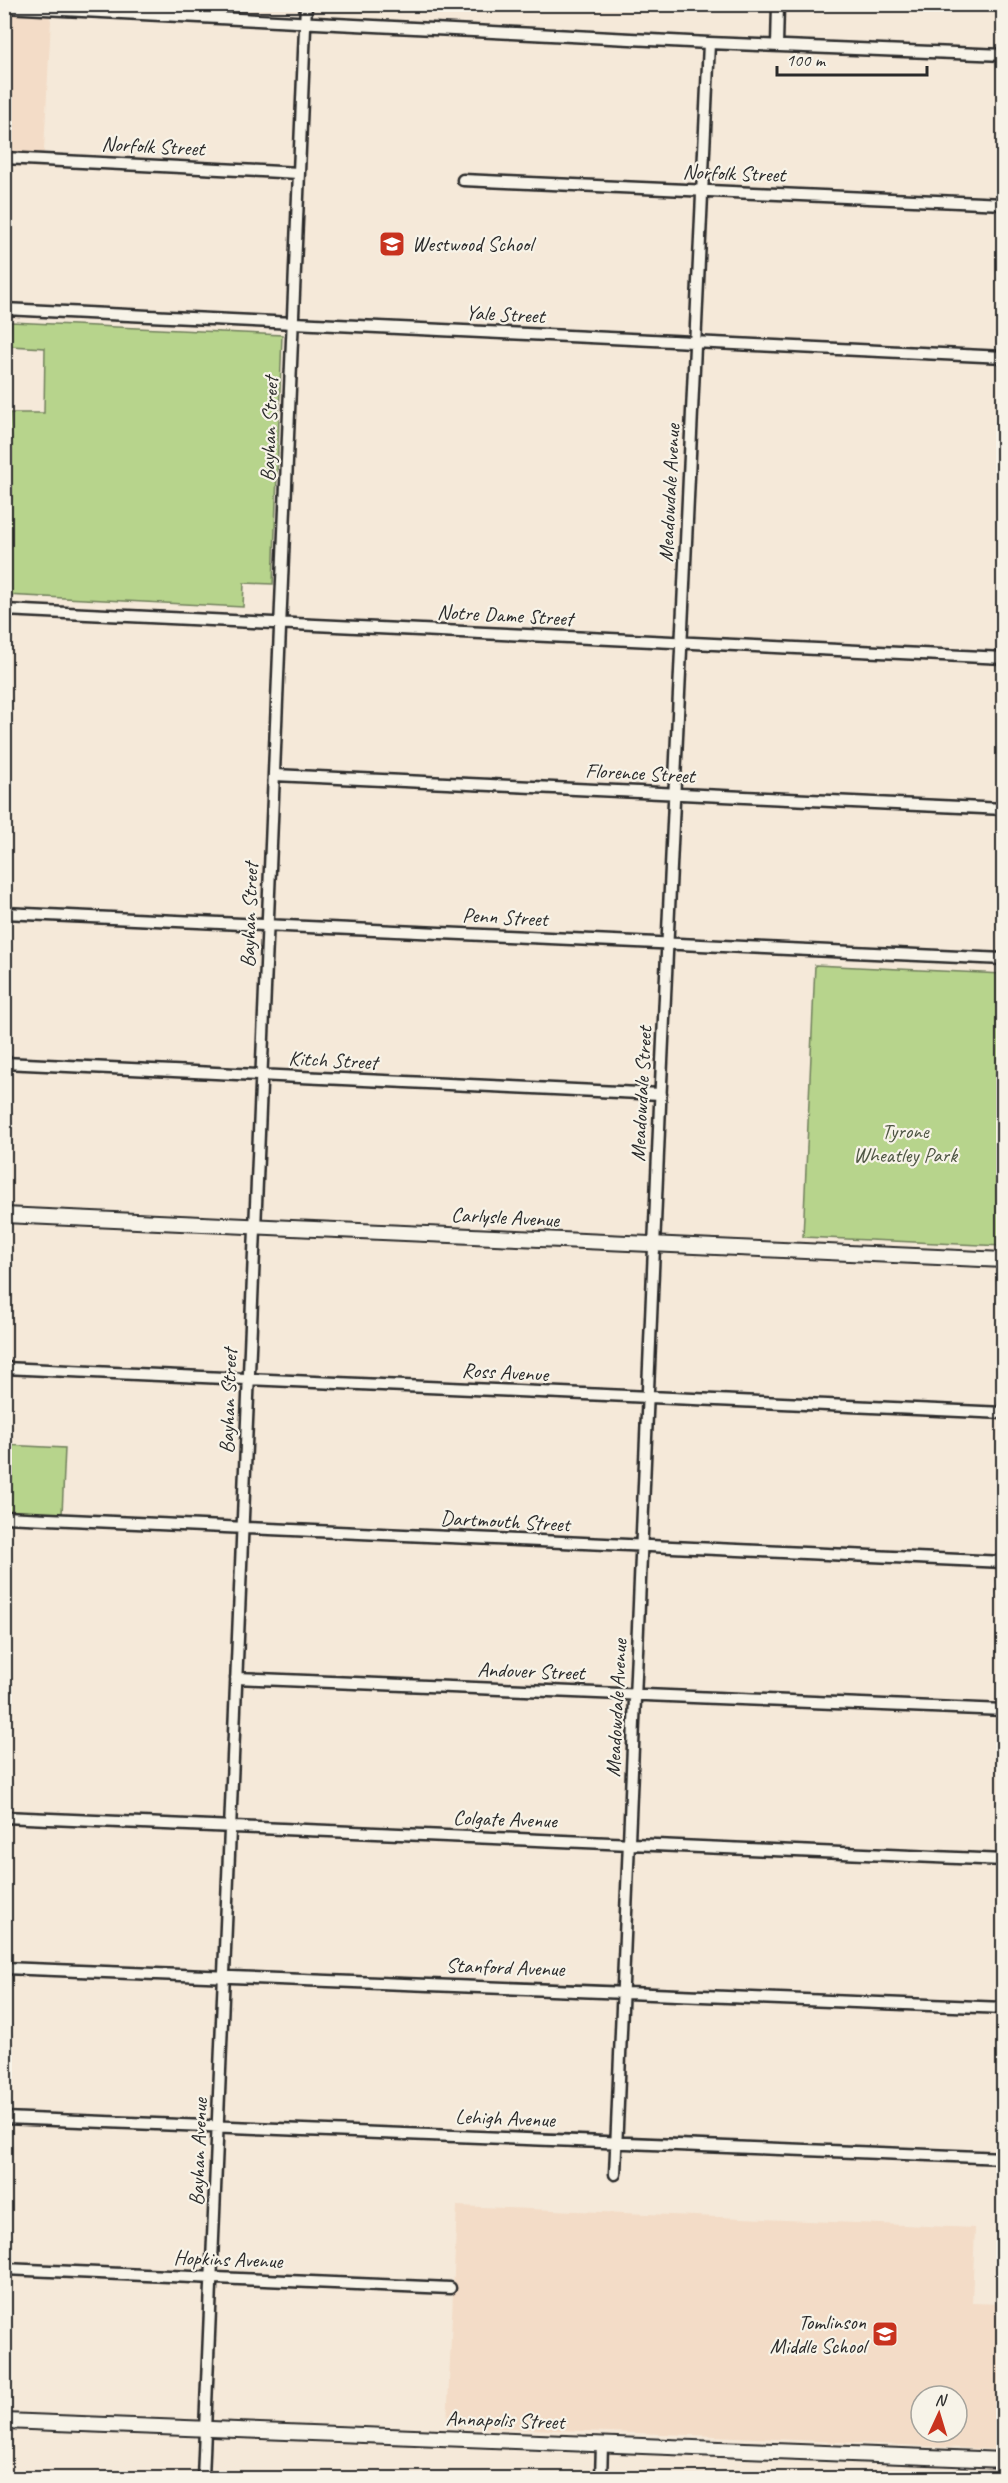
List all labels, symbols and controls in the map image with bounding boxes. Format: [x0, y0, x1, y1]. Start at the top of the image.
scale bar [777, 39, 927, 77]
text: 100 m [786, 49, 827, 71]
street label: Norfolk Street [101, 130, 207, 162]
street label: Norfolk Street [682, 158, 788, 188]
school or university icon: Westwood School [377, 229, 407, 259]
place label: Westwood School [412, 231, 536, 257]
street label: Yale Street [465, 299, 547, 329]
street label: Bayhan Street [254, 373, 284, 482]
street label: Meadowdale Avenue [652, 422, 686, 563]
street label: Notre Dame Street [437, 598, 576, 632]
street label: Florence Street [585, 757, 697, 789]
street label: Bayhan Street [234, 859, 264, 968]
street label: Penn Street [462, 902, 550, 932]
street label: Meadowdale Street [624, 1024, 658, 1162]
street label: Kitch Street [288, 1045, 381, 1075]
park label: Tyrone Wheatley Park [853, 1118, 958, 1168]
street label: Carlysle Avenue [450, 1201, 561, 1233]
street label: Bayhan Street [213, 1345, 243, 1454]
street label: Ross Avenue [461, 1357, 551, 1387]
street label: Dartmouth Street [440, 1505, 572, 1537]
street label: Meadowdale Avenue [599, 1637, 633, 1778]
street label: Andover Street [477, 1656, 587, 1686]
street label: Colgate Avenue [453, 1804, 559, 1834]
street label: Stanford Avenue [445, 1952, 566, 1982]
street label: Bayhan Avenue [183, 2097, 213, 2206]
street label: Lehigh Avenue [455, 2103, 556, 2133]
street label: Hopkins Avenue [173, 2244, 284, 2274]
place label: Tomlinson Middle School [770, 2309, 869, 2359]
school or university icon: Tomlinson Middle School [870, 2319, 900, 2349]
north arrow [909, 2384, 969, 2444]
text: N [934, 2390, 949, 2411]
street label: Annapolis Street [445, 2405, 567, 2435]

